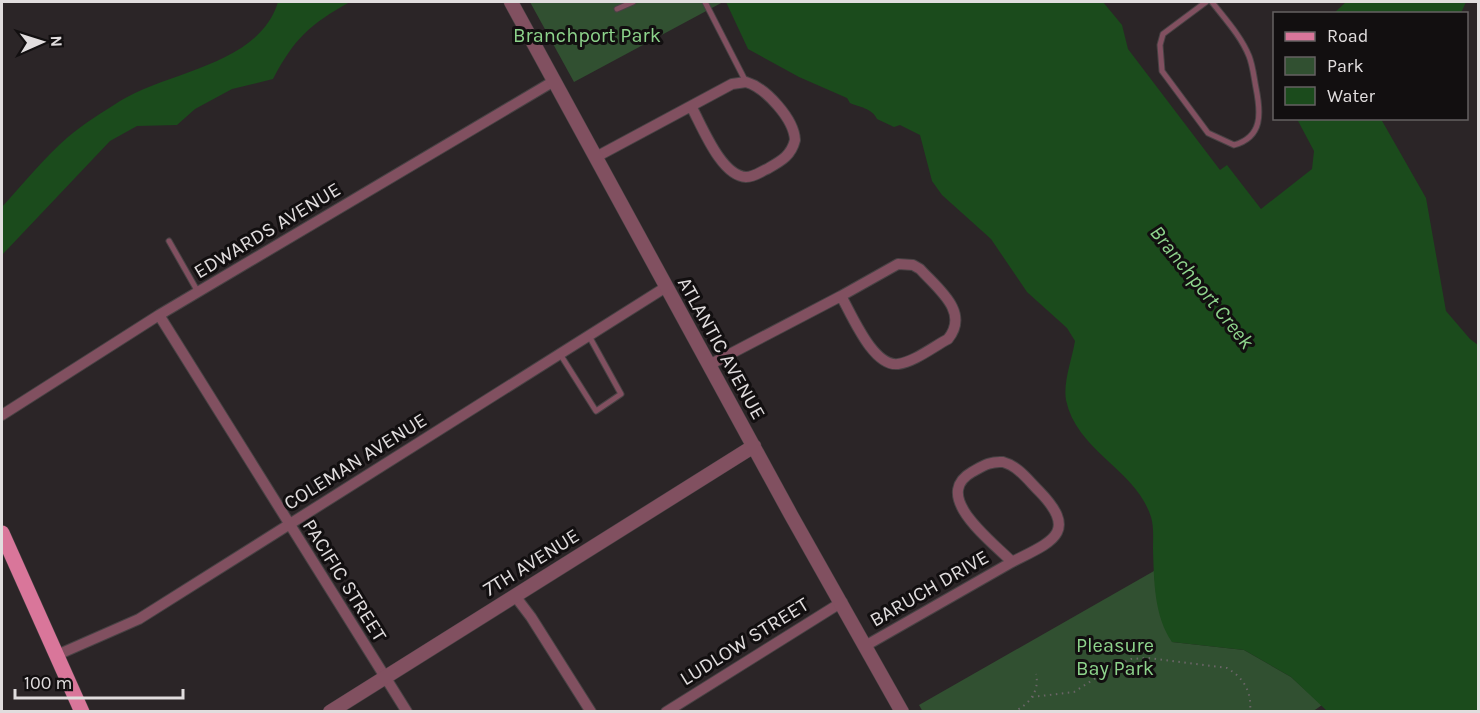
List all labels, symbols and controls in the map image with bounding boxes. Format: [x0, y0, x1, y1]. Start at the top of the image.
north arrow [12, 12, 72, 72]
legend [1273, 12, 1468, 120]
park label: Branchport Park [513, 24, 661, 47]
text: Road [1327, 25, 1368, 47]
text: N [47, 35, 66, 47]
text: Park [1327, 55, 1364, 77]
text: Water [1327, 85, 1375, 107]
street label: EDWARDS AVENUE [190, 178, 345, 283]
water label: Branchport Creek [1145, 221, 1259, 354]
street label: ATLANTIC AVENUE [673, 273, 770, 423]
street label: COLEMAN AVENUE [280, 408, 431, 515]
street label: PACIFIC STREET [298, 515, 391, 646]
street label: 7TH AVENUE [479, 524, 584, 601]
street label: BARUCH DRIVE [866, 545, 993, 632]
street label: LUDLOW STREET [676, 593, 813, 690]
park label: Pleasure Bay Park [1076, 634, 1154, 680]
scale bar [15, 662, 183, 700]
text: 100 m [24, 672, 72, 694]

